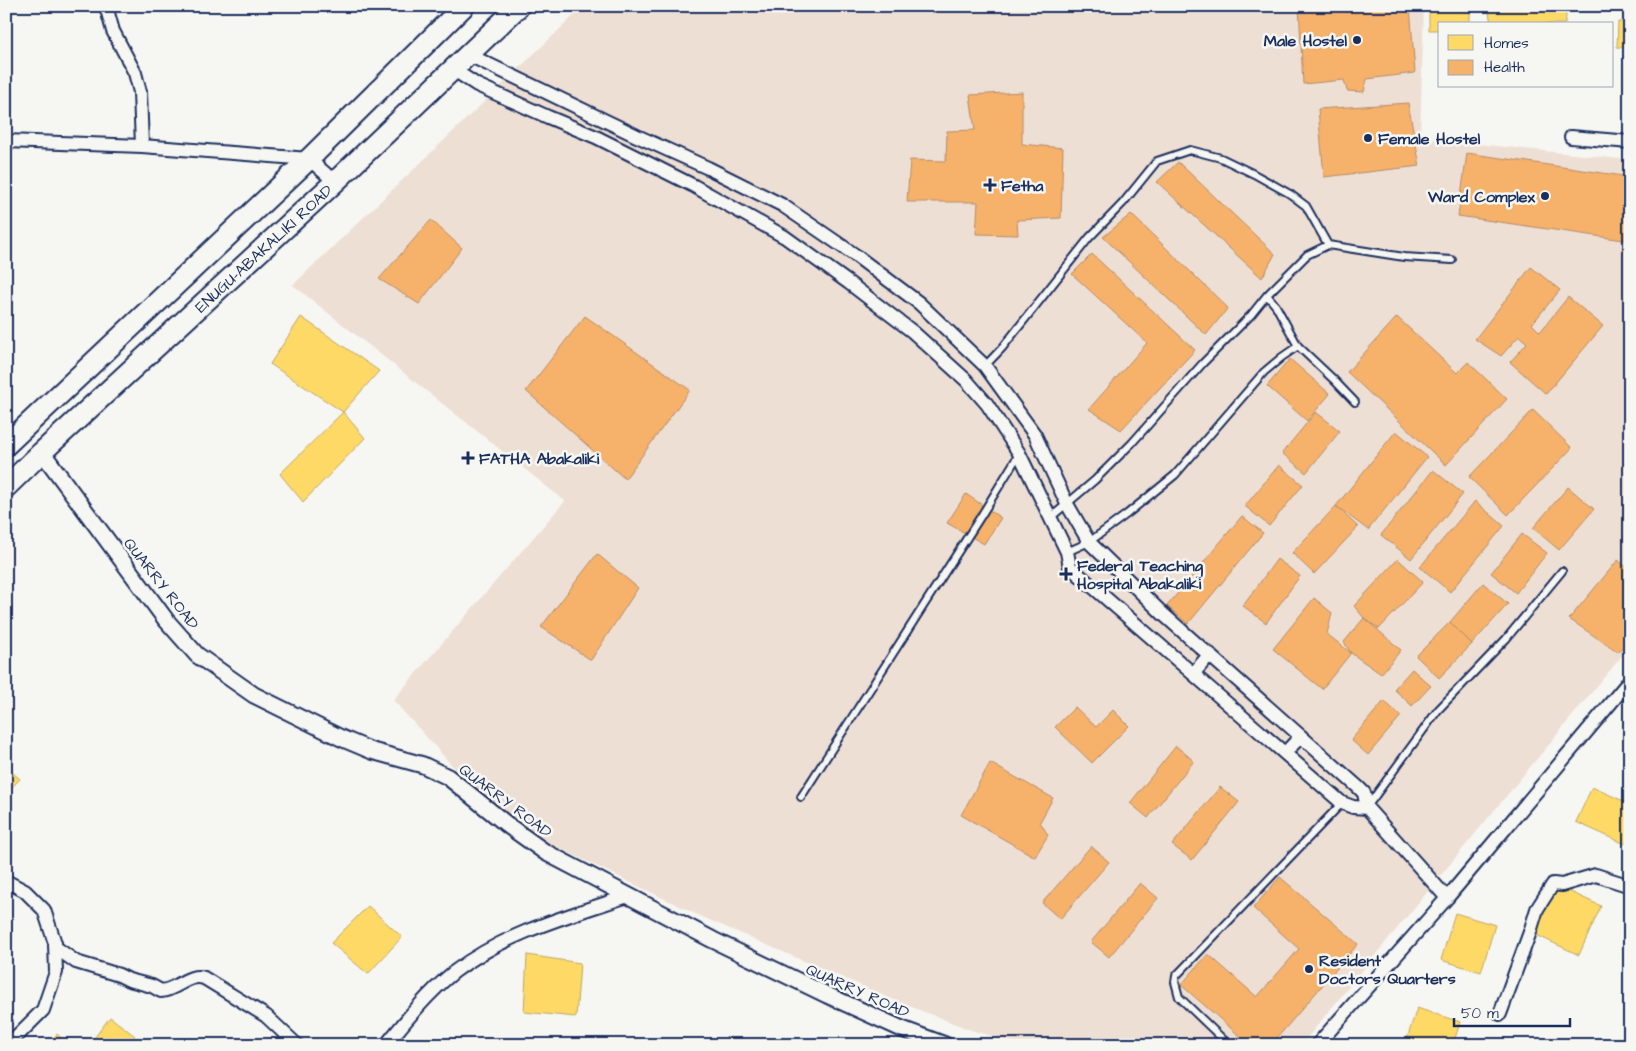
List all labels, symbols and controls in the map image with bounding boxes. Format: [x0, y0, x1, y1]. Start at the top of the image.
legend [1438, 22, 1614, 88]
place label: Male Hostel [1264, 30, 1347, 52]
text: Homes [1484, 33, 1529, 54]
marker: Male Hostel [1351, 34, 1363, 46]
text: Health [1484, 57, 1525, 78]
place label: Female Hostel [1378, 128, 1481, 150]
marker: Female Hostel [1362, 132, 1374, 144]
place label: Fetha [1001, 175, 1044, 197]
marker: Fetha [983, 178, 997, 192]
street label: ENUGU-ABAKALIKI ROAD [190, 180, 338, 318]
place label: Ward Complex [1427, 186, 1535, 208]
marker: Ward Complex [1539, 190, 1551, 202]
place label: FATHA Abakaliki [479, 448, 600, 470]
marker: FATHA Abakaliki [461, 451, 475, 465]
street label: QUARRY ROAD [118, 533, 204, 634]
place label: Federal Teaching Hospital Abakaliki [1077, 555, 1204, 595]
marker: Federal Teaching Hospital Abakaliki [1059, 567, 1073, 581]
street label: QUARRY ROAD [454, 759, 556, 843]
place label: Resident Doctors Quarters [1319, 950, 1456, 990]
street label: QUARRY ROAD [802, 958, 913, 1024]
marker: Resident Doctors Quarters [1303, 963, 1315, 975]
scale bar [1454, 996, 1570, 1028]
text: 50 m [1461, 1003, 1499, 1024]

